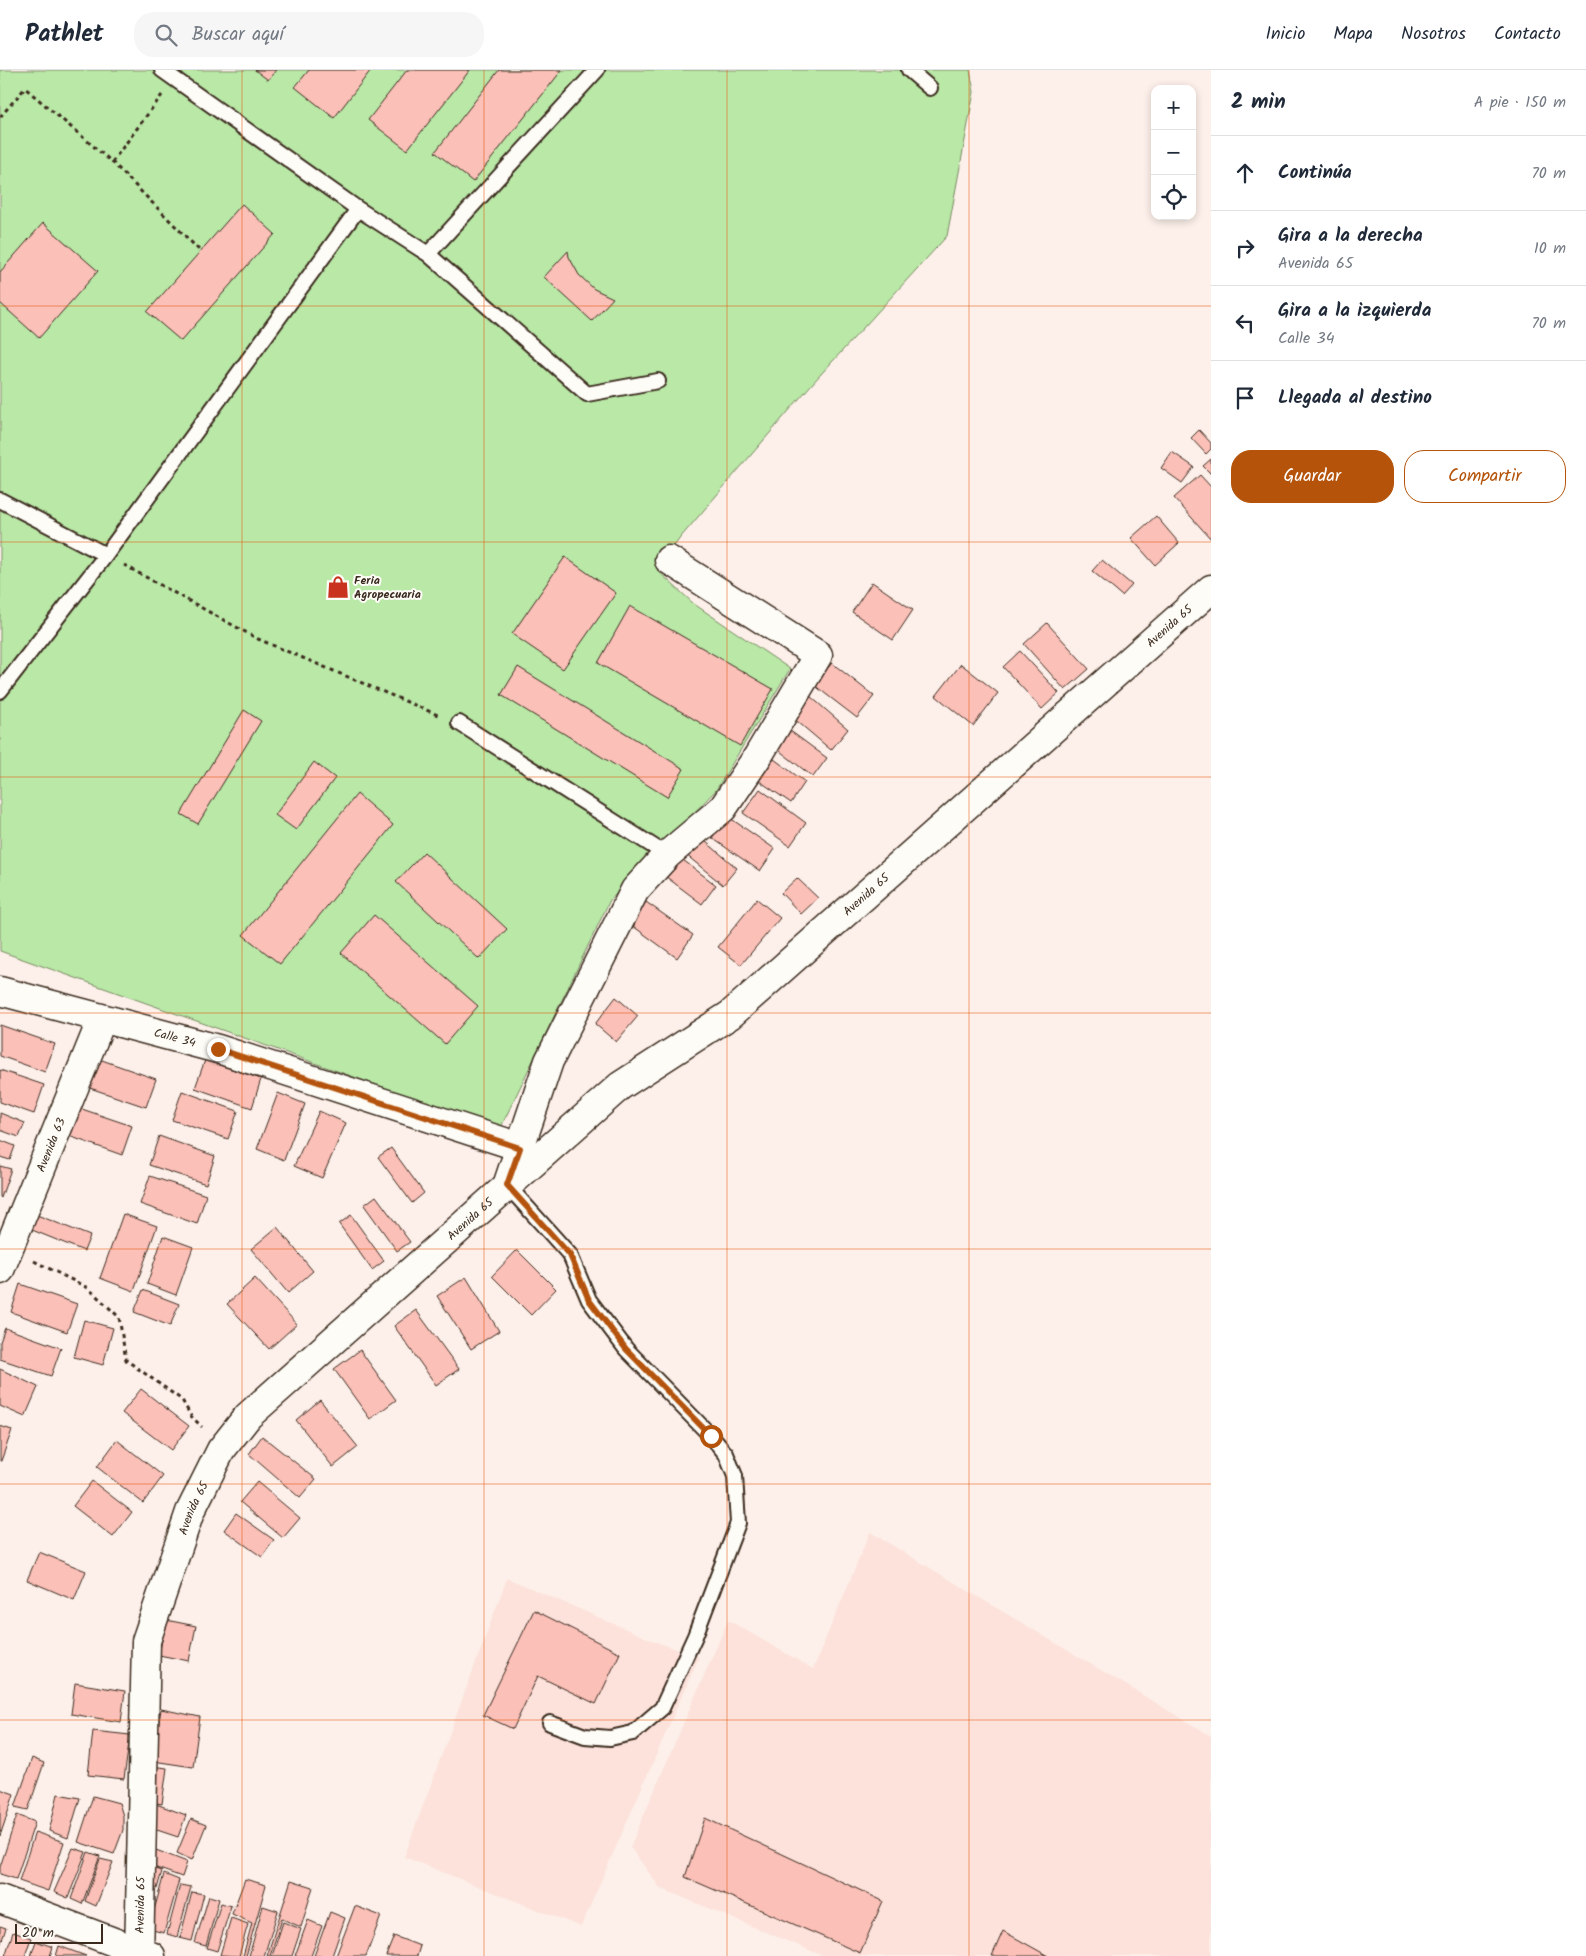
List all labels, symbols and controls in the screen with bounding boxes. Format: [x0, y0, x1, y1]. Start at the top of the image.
search box [134, 12, 484, 57]
text: Pathlet [25, 15, 104, 54]
text: Buscar aquí [192, 20, 284, 50]
text: Inicio [1265, 20, 1305, 49]
text: Mapa [1333, 20, 1373, 49]
text: Nosotros [1401, 20, 1466, 49]
text: Contacto [1494, 20, 1561, 49]
icon: search [152, 21, 180, 49]
map controls [1151, 85, 1196, 220]
button: + [1151, 85, 1196, 130]
text: 2 min [1231, 86, 1286, 119]
text: A pie · 150 m [1474, 90, 1566, 115]
button: − [1151, 130, 1196, 175]
text: Continúa [1278, 158, 1352, 188]
icon: ahead [1231, 159, 1259, 187]
text: 70 m [1531, 161, 1566, 186]
button: locate [1151, 175, 1196, 220]
text: Gira a la derecha [1278, 221, 1423, 251]
icon: right [1231, 234, 1259, 262]
text: 10 m [1534, 236, 1566, 261]
text: Avenida 65 [1278, 251, 1353, 276]
text: Gira a la izquierda [1278, 296, 1431, 326]
icon: left [1231, 309, 1259, 337]
text: 70 m [1531, 311, 1566, 336]
text: Calle 34 [1278, 326, 1335, 351]
text: Llegada al destino [1278, 383, 1432, 413]
icon: arrive [1231, 384, 1259, 412]
button: Guardar [1231, 450, 1394, 503]
button: Compartir [1404, 450, 1566, 503]
place label: Feria Agropecuaria [354, 571, 421, 604]
shop icon: Feria Agropecuaria [325, 574, 351, 600]
street label: Avenida 65 [1142, 599, 1198, 652]
street label: Avenida 65 [839, 868, 895, 920]
street label: Calle 34 [152, 1023, 198, 1052]
route end [207, 1038, 230, 1061]
street label: Avenida 63 [31, 1115, 70, 1175]
street label: Avenida 65 [443, 1192, 499, 1245]
route start [700, 1425, 723, 1448]
street label: Avenida 65 [173, 1477, 214, 1537]
street label: Avenida 65 [130, 1875, 150, 1934]
scale bar [15, 1921, 102, 1944]
text: 20 m [22, 1922, 54, 1944]

